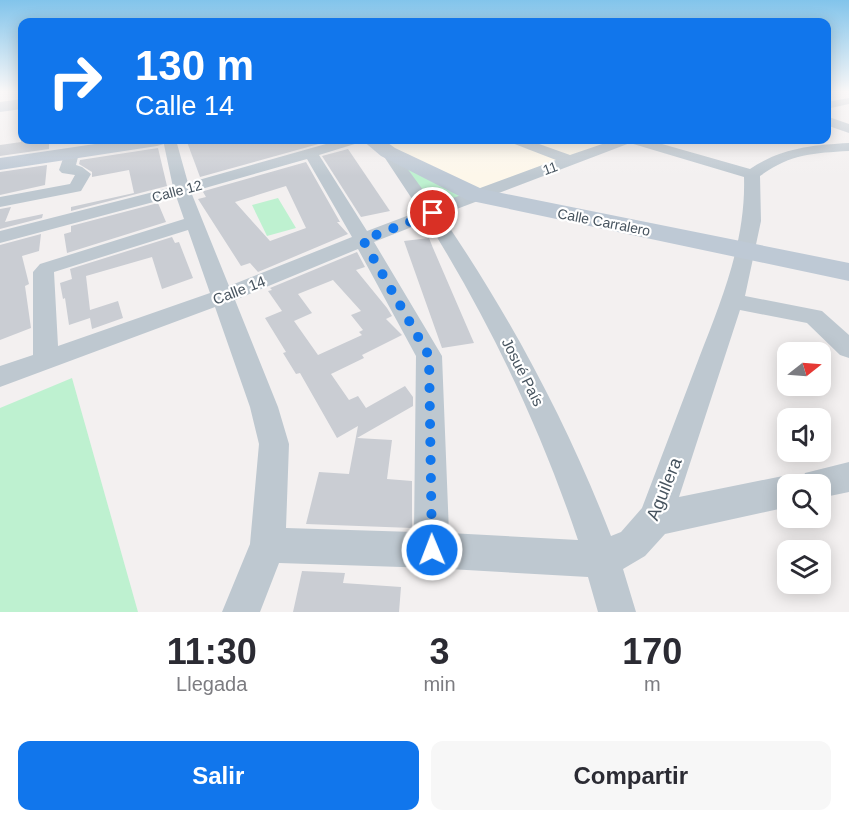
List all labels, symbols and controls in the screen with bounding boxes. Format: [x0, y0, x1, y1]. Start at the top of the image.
icon: right [36, 42, 114, 120]
text: 130 m [135, 42, 254, 89]
text: Calle 14 [135, 91, 234, 121]
street label: 11 [540, 158, 560, 178]
street label: Calle 12 [150, 177, 204, 205]
pin [407, 187, 458, 238]
icon: arrive [416, 196, 449, 229]
street label: Calle Carralero [556, 205, 652, 239]
street label: Calle 14 [210, 272, 268, 308]
street label: Josué País [499, 335, 547, 409]
north arrow [777, 342, 831, 396]
map controls [777, 342, 831, 594]
button: sound [777, 408, 831, 462]
street label: Aguilera [642, 454, 686, 523]
button: search [777, 474, 831, 528]
position arrow [400, 518, 464, 582]
button: layers [777, 540, 831, 594]
text: 11:30 [167, 631, 257, 672]
text: 3 [429, 631, 450, 672]
text: 170 [622, 631, 682, 672]
text: Llegada [176, 673, 247, 695]
text: min [423, 673, 456, 695]
text: m [644, 673, 661, 695]
button: Salir [18, 741, 419, 810]
button: Compartir [431, 741, 831, 810]

